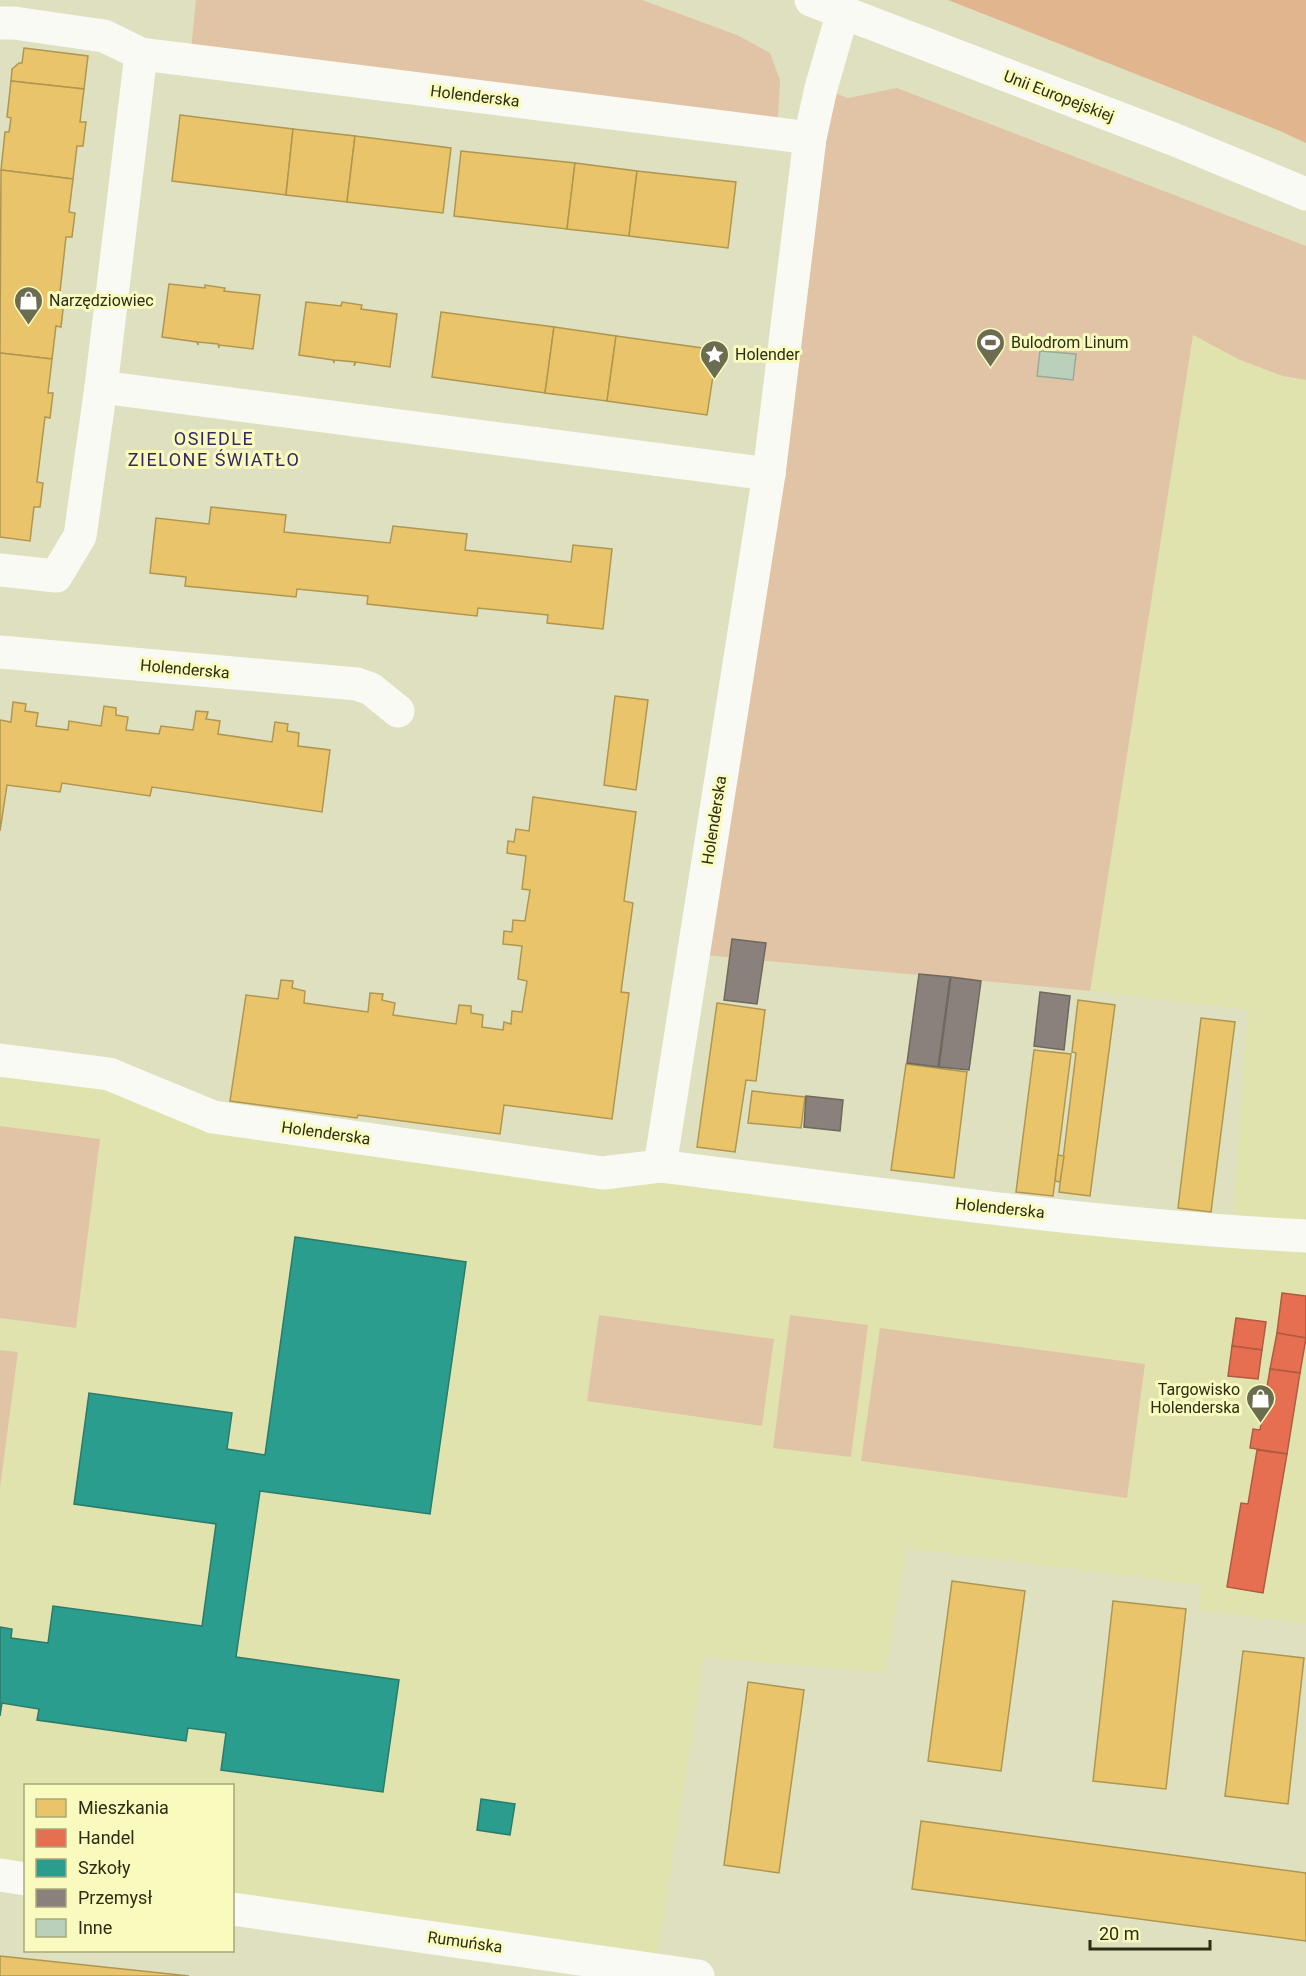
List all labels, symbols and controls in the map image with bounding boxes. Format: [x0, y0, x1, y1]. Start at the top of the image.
street label: Unii Europejskiej [1001, 66, 1117, 126]
street label: Holenderska [429, 81, 521, 111]
shop icon: Narzędziowiec [12, 284, 44, 326]
place label: Narzędziowiec [49, 291, 154, 310]
sports icon: Bulodrom Linum [974, 326, 1006, 368]
place label: Bulodrom Linum [1011, 333, 1128, 352]
place icon: Holender [698, 338, 730, 380]
place label: Holender [735, 345, 800, 364]
district label: OSIEDLE ZIELONE ŚWIATŁO [128, 428, 300, 470]
street label: Holenderska [139, 656, 231, 682]
street label: Holenderska [698, 774, 730, 866]
street label: Holenderska [280, 1117, 372, 1149]
street label: Holenderska [954, 1194, 1046, 1222]
place label: Targowisko Holenderska [1150, 1380, 1240, 1417]
shop icon: Targowisko Holenderska [1245, 1382, 1277, 1424]
legend [24, 1784, 234, 1952]
text: Mieszkania [78, 1797, 169, 1818]
text: Handel [78, 1827, 135, 1848]
text: Szkoły [78, 1857, 131, 1878]
text: Przemysł [78, 1887, 152, 1908]
scale bar [1090, 1913, 1210, 1951]
text: Inne [78, 1917, 112, 1938]
text: 20 m [1099, 1923, 1139, 1944]
street label: Rumuńska [426, 1927, 504, 1957]

